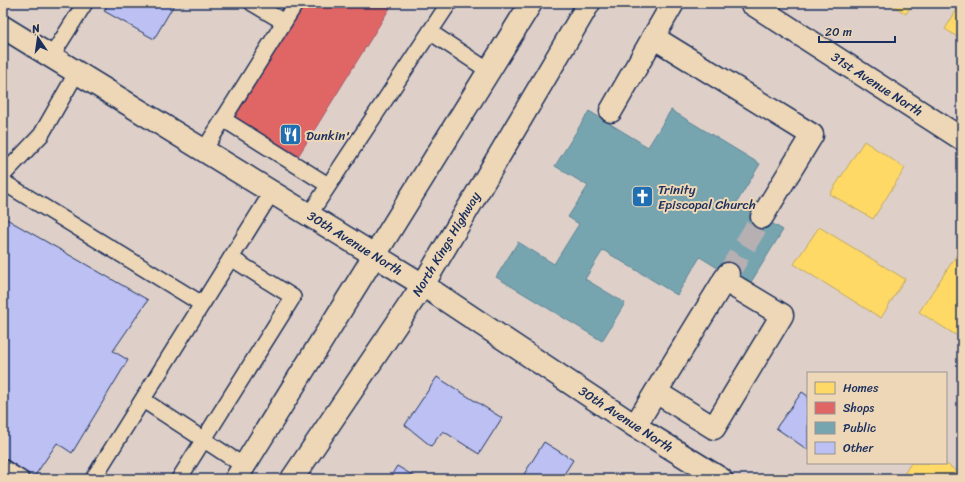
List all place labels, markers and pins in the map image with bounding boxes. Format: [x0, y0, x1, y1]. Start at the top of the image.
restaurant icon: Dunkin' [278, 122, 304, 148]
place label: Dunkin' [306, 124, 350, 147]
place label: Trinity Episcopal Church [658, 178, 756, 216]
church icon: Trinity Episcopal Church [630, 183, 656, 209]

